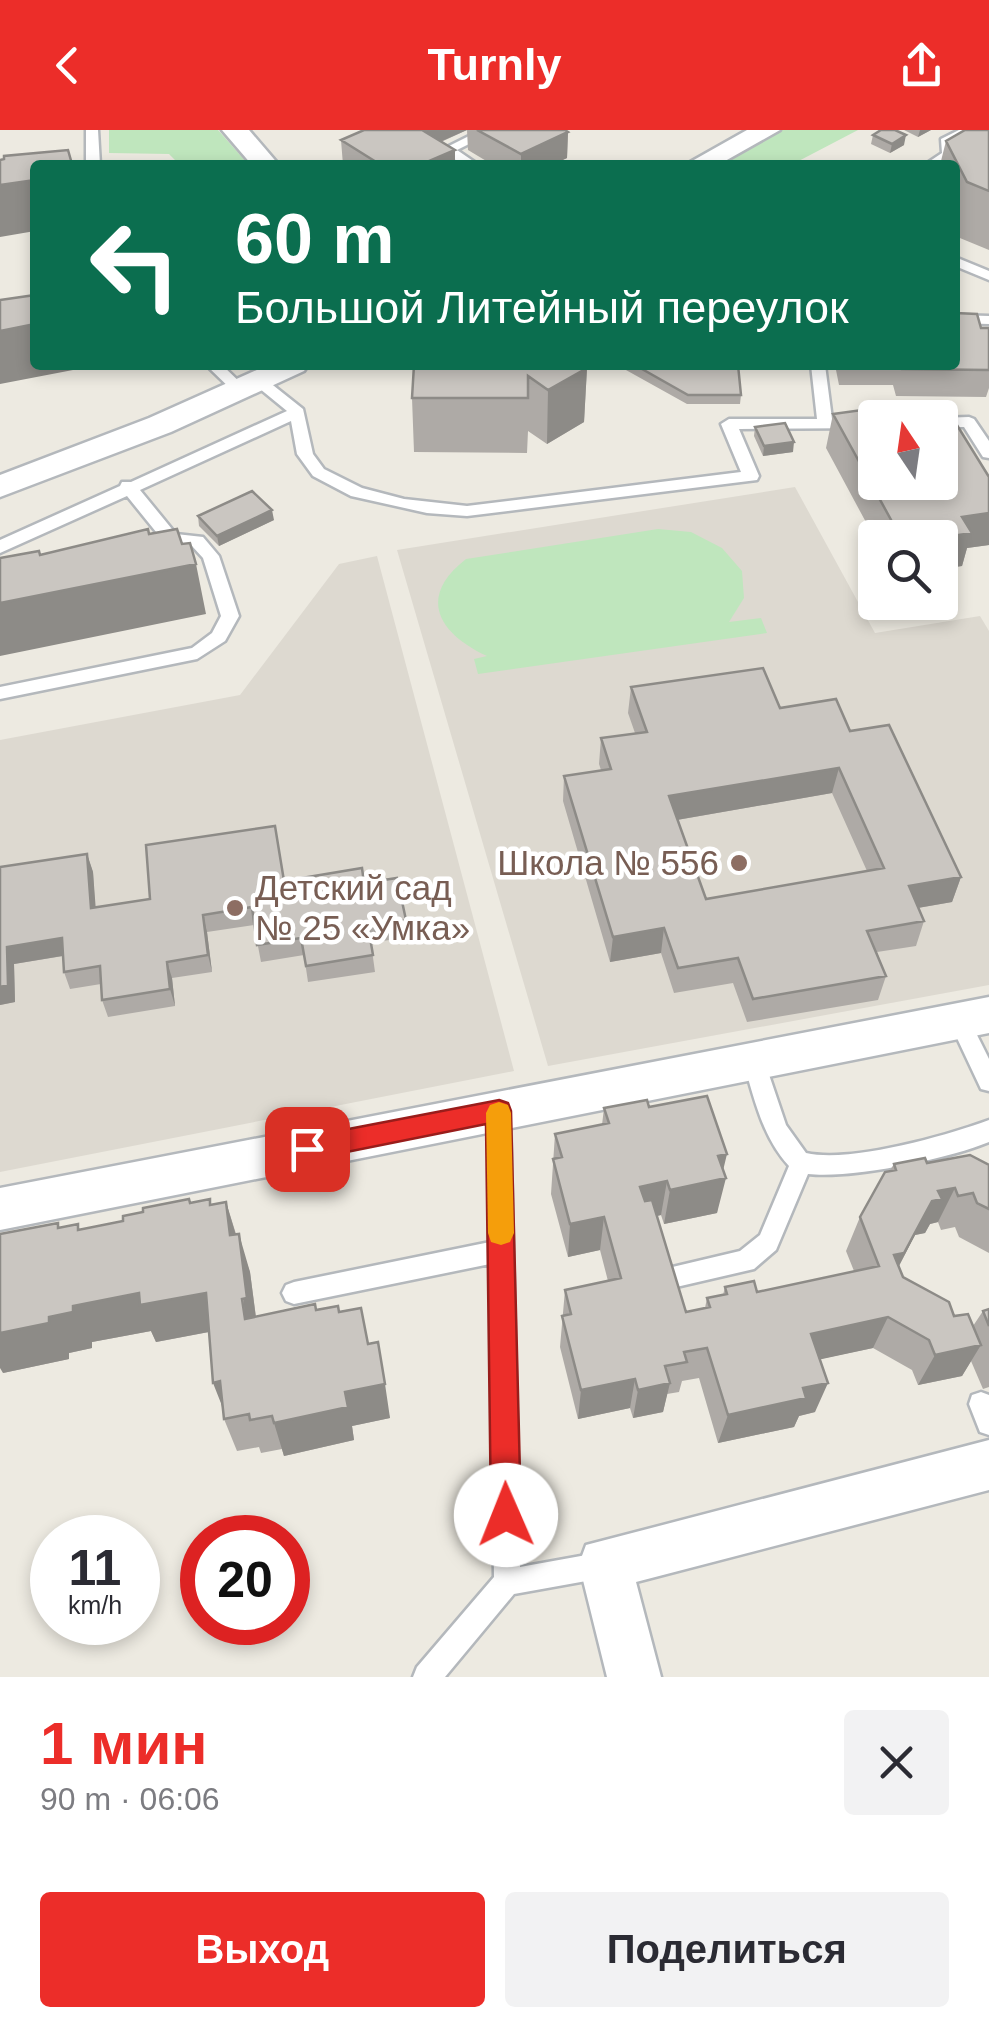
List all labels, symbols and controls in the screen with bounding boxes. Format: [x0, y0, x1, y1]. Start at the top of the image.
icon: back [40, 38, 95, 93]
icon: share [894, 38, 949, 93]
text: Turnly [427, 39, 562, 90]
icon: left [70, 200, 200, 330]
text: 60 m [235, 200, 395, 278]
text: Большой Литейный переулок [235, 282, 849, 333]
north arrow [858, 400, 958, 500]
map controls [858, 400, 958, 620]
button: search [858, 520, 958, 620]
place label: Школа № 556 [497, 843, 719, 882]
marker: Школа № 556 [728, 852, 750, 874]
place label: Детский сад № 25 «Умка» [255, 868, 470, 947]
marker: Детский сад № 25 «Умка» [224, 897, 246, 919]
pin [265, 1107, 350, 1192]
icon: arrive [280, 1122, 335, 1177]
position arrow [454, 1463, 558, 1567]
speed limit sign: 20 [180, 1515, 310, 1645]
text: 11 [69, 1540, 121, 1596]
text: km/h [68, 1591, 122, 1619]
text: 1 мин [40, 1710, 208, 1777]
button: close [844, 1710, 949, 1815]
text: 90 m · 06:06 [40, 1781, 220, 1817]
button: Выход [40, 1892, 485, 2007]
button: Поделиться [505, 1892, 949, 2007]

